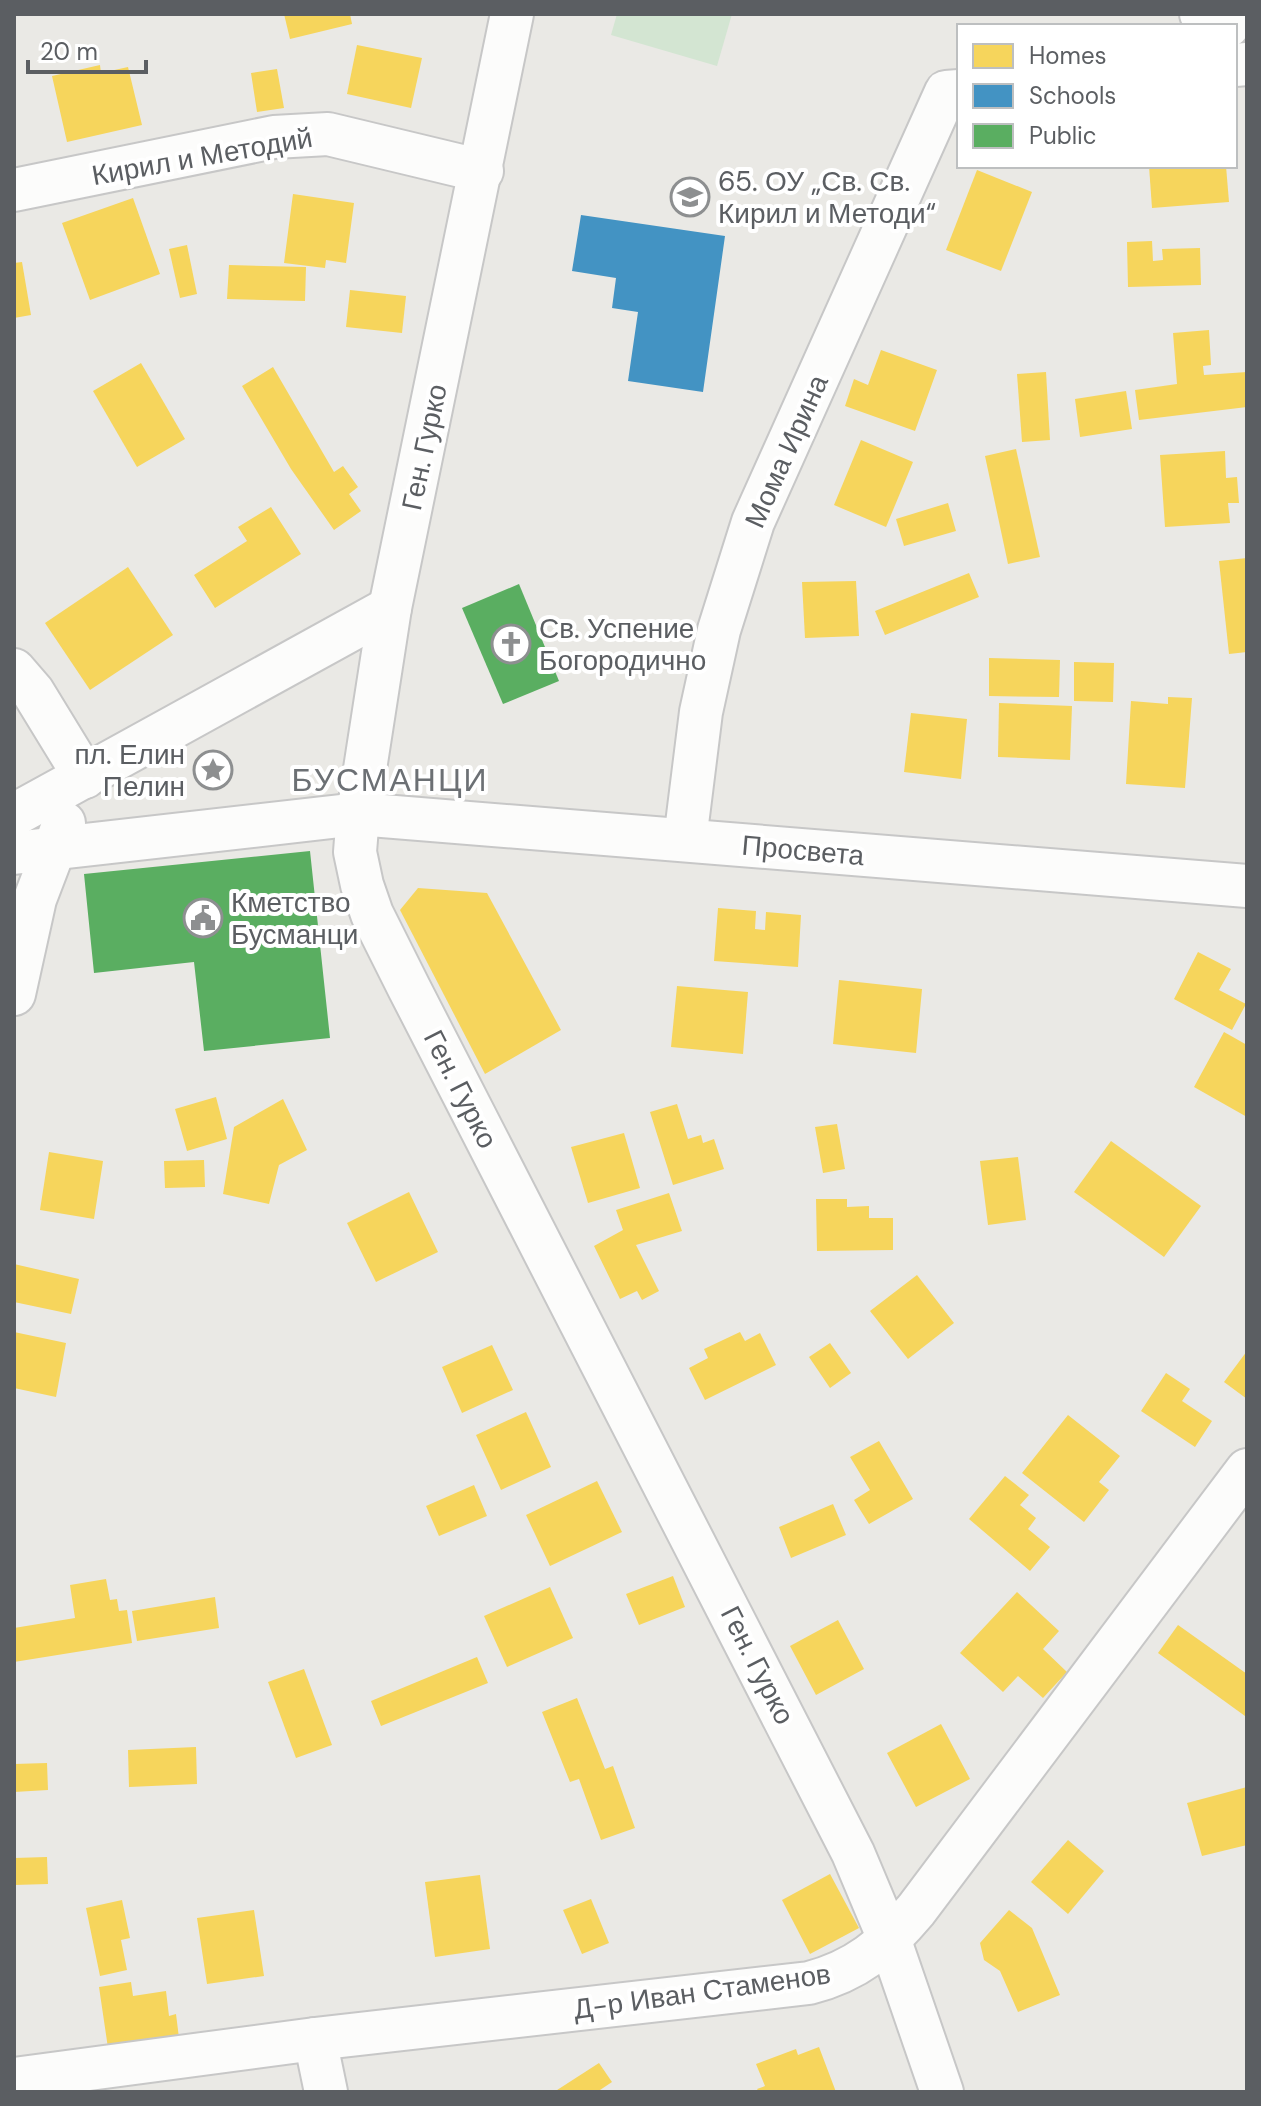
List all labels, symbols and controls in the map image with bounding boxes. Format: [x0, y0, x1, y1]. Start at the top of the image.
scale bar [28, 24, 146, 74]
legend [957, 24, 1237, 168]
text: 20 m [40, 36, 98, 67]
text: Homes [1029, 40, 1107, 71]
text: Schools [1029, 80, 1116, 111]
street label: Кирил и Методий [89, 119, 315, 194]
text: Public [1029, 120, 1097, 151]
place label: 65. ОУ „Св. Св. Кирил и Методи“ [718, 163, 936, 232]
school or university icon: 65. ОУ „Св. Св. Кирил и Методи“ [669, 176, 711, 218]
street label: Мома Ирина [736, 368, 837, 534]
street label: Ген. Гурко [393, 381, 456, 514]
place label: Св. Успение Богородично [539, 610, 706, 679]
church icon: Св. Успение Богородично [490, 623, 532, 665]
place label: пл. Елин Пелин [74, 736, 185, 805]
place icon: пл. Елин Пелин [192, 749, 234, 791]
district label: БУСМАНЦИ [291, 759, 489, 801]
street label: Просвета [740, 827, 866, 874]
place label: Кметство Бусманци [231, 884, 358, 953]
public building icon: Кметство Бусманци [182, 897, 224, 939]
street label: Ген. Гурко [415, 1024, 506, 1155]
street label: Ген. Гурко [712, 1600, 803, 1731]
street label: Д-р Иван Стаменов [571, 1955, 833, 2028]

